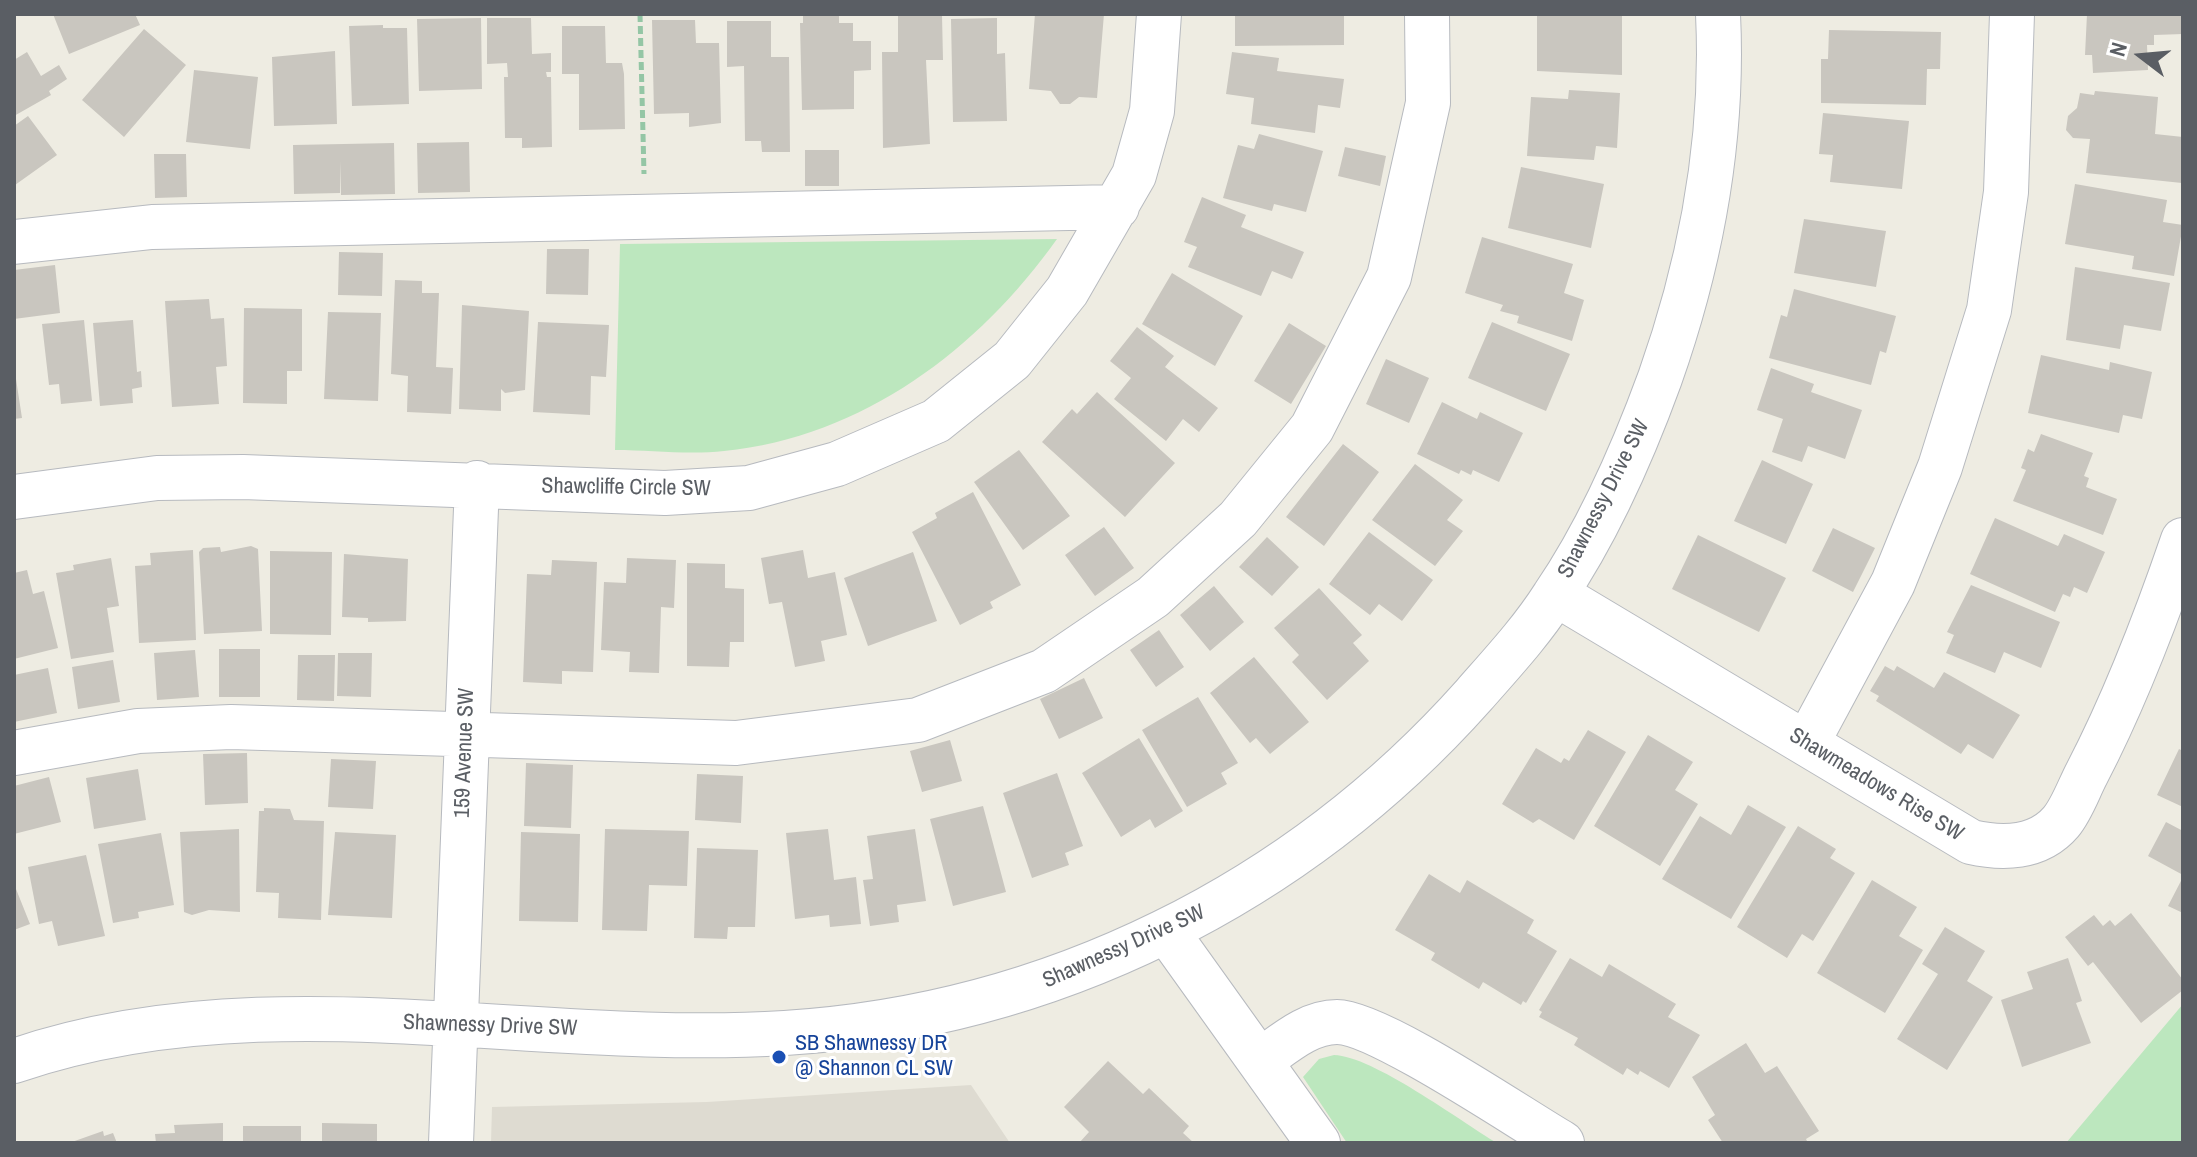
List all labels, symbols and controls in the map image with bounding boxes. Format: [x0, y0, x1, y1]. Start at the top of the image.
north arrow [2101, 16, 2181, 96]
text: N [2102, 39, 2134, 60]
street label: Shawnessy Drive SW [1553, 415, 1655, 583]
street label: Shawcliffe Circle SW [541, 473, 711, 503]
street label: 159 Avenue SW [450, 688, 480, 818]
street label: Shawmeadows Rise SW [1784, 723, 1968, 847]
street label: Shawnessy Drive SW [1039, 899, 1209, 995]
street label: Shawnessy Drive SW [402, 1010, 578, 1042]
place label: SB Shawnessy DR @ Shannon CL SW [795, 1031, 953, 1082]
marker: SB Shawnessy DR @ Shannon CL SW [770, 1048, 788, 1066]

